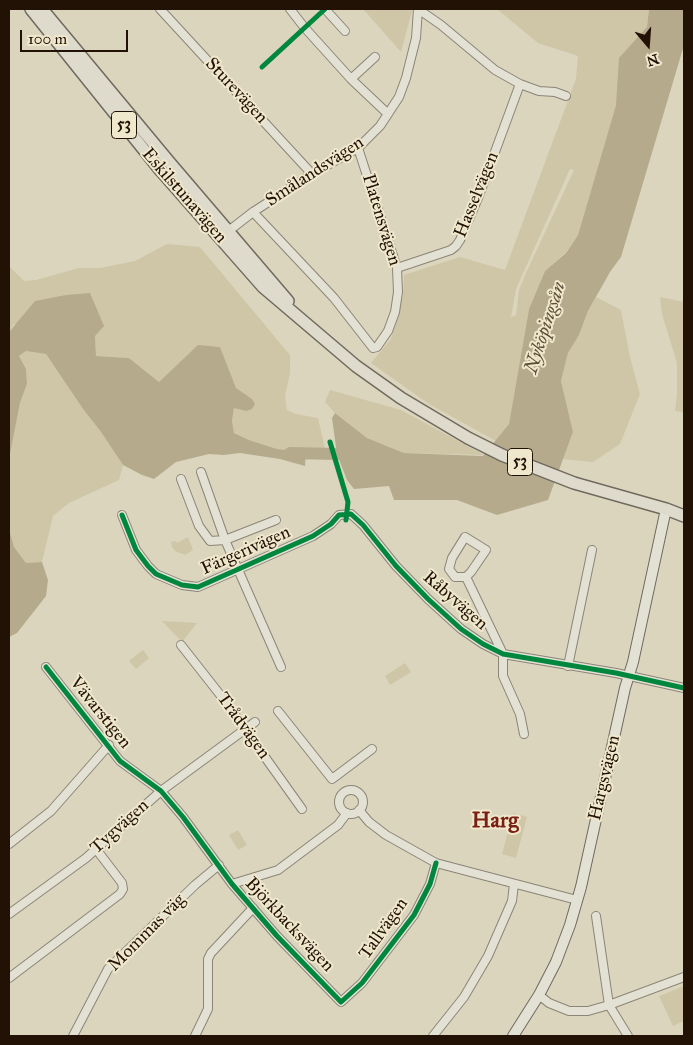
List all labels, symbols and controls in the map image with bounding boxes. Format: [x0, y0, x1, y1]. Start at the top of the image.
scale bar [22, 20, 130, 52]
north arrow [623, 20, 673, 70]
text: 100 m [28, 30, 67, 48]
text: N [645, 50, 661, 70]
street label: Sturevägen [200, 54, 272, 128]
road number: 53 [112, 112, 136, 138]
street label: Smålandsvägen [262, 132, 368, 212]
street label: Eskilstunavägen [137, 144, 231, 248]
street label: Hasselvägen [450, 149, 504, 241]
street label: Platensvägen [357, 172, 405, 268]
water label: Nyköpingsån [521, 279, 571, 377]
road number: 53 [508, 448, 532, 476]
street label: Färgerivägen [198, 522, 294, 580]
street label: Råbyvägen [418, 567, 492, 635]
street label: Vävarstigen [64, 673, 136, 753]
street label: Trådvägen [212, 688, 274, 764]
street label: Hargsvägen [585, 733, 625, 823]
street label: Tygvägen [86, 795, 154, 859]
district label: Harg [472, 809, 518, 835]
street label: Björkbacksvägen [240, 873, 338, 977]
street label: Mommas väg [104, 890, 190, 976]
street label: Tallvägen [355, 894, 413, 964]

